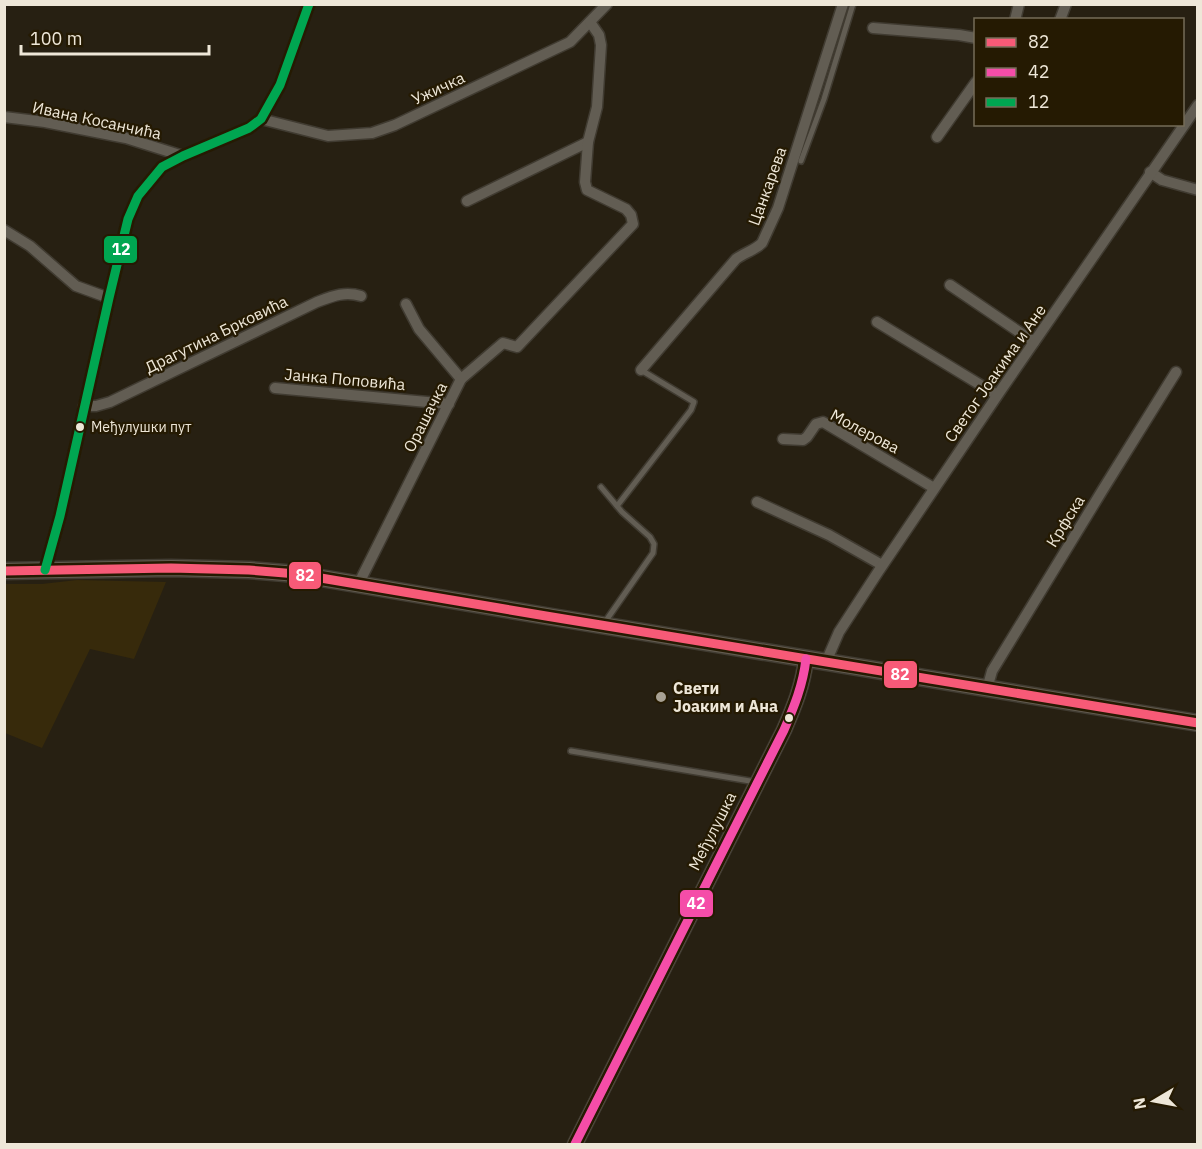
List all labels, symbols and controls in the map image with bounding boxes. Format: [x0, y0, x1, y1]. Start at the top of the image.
scale bar [21, 18, 208, 56]
legend [974, 18, 1184, 126]
text: 100 m [30, 27, 82, 50]
text: 82 [1028, 30, 1050, 53]
text: 42 [1028, 60, 1050, 83]
street label: Ужичка [408, 67, 468, 109]
text: 12 [1028, 90, 1050, 113]
street label: Ивана Косанчића [31, 97, 164, 144]
street label: Цанкарева [744, 144, 791, 228]
line badge: 12 [103, 235, 138, 264]
text: 12 [111, 239, 131, 259]
street label: Драгутина Брковића [141, 291, 291, 377]
street label: Светог Јоакима и Ане [940, 300, 1050, 446]
street label: Јанка Поповића [284, 364, 407, 394]
street label: Орашачка [399, 378, 451, 455]
street label: Молерова [827, 404, 903, 458]
place label: Међулушки пут [91, 418, 192, 436]
marker: Међулушки пут [74, 421, 86, 433]
street label: Крфска [1041, 491, 1089, 551]
line badge: 82 [288, 561, 322, 590]
text: 82 [295, 565, 315, 585]
line badge: 82 [883, 660, 918, 689]
text: 82 [890, 664, 910, 684]
place label: Свети Јоаким и Ана [673, 678, 778, 716]
marker: Свети Јоаким и Ана [654, 690, 668, 704]
unlabelled marker [783, 712, 795, 724]
street label: Међулушка [684, 788, 741, 874]
line badge: 42 [679, 889, 714, 918]
text: 42 [686, 893, 706, 913]
north arrow [1124, 1071, 1184, 1131]
text: N [1128, 1096, 1150, 1111]

